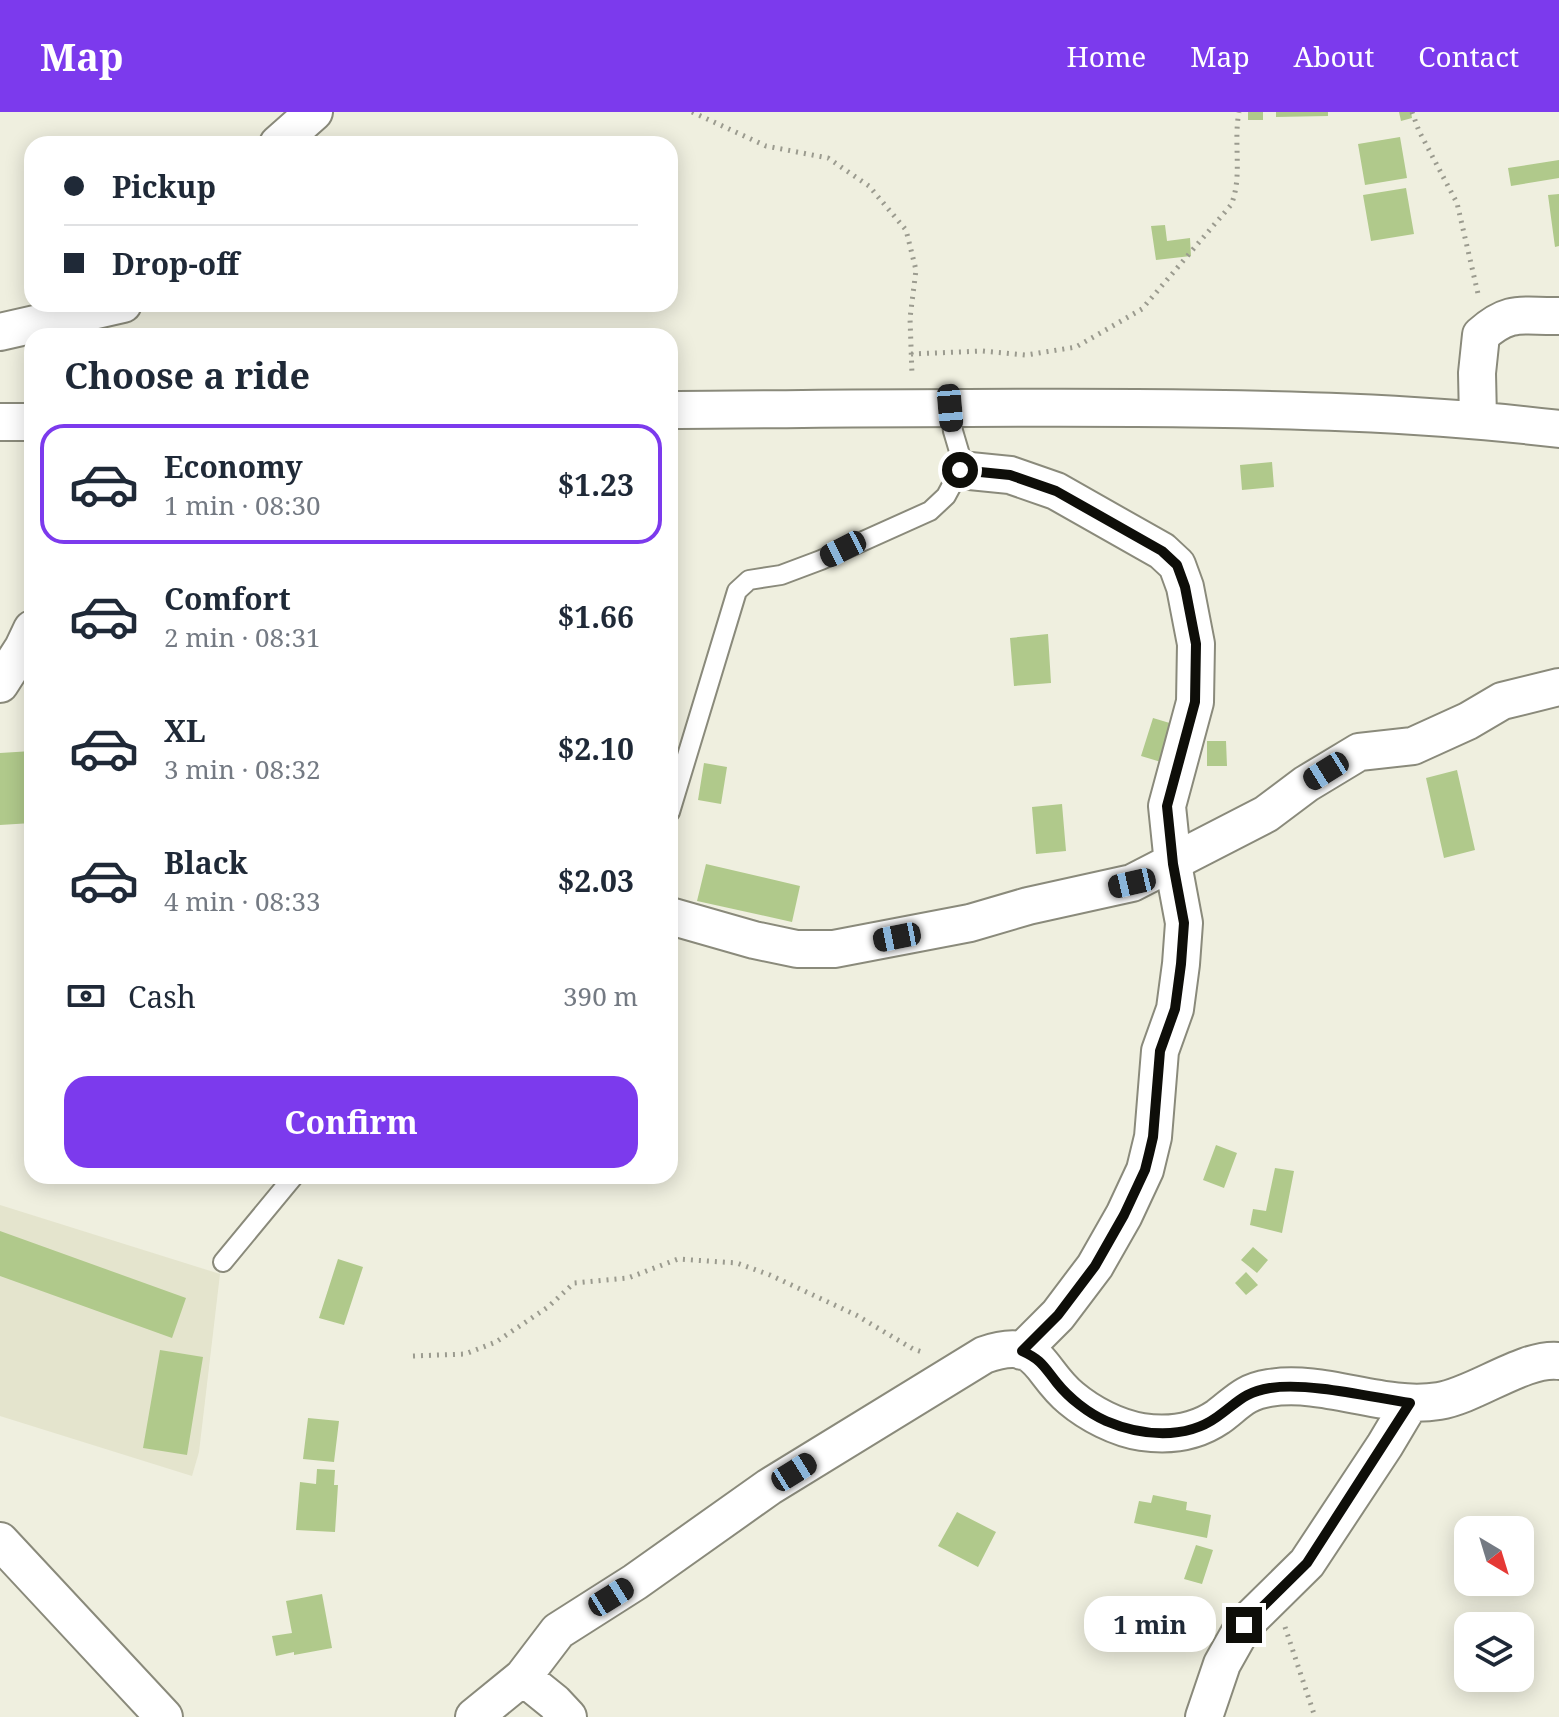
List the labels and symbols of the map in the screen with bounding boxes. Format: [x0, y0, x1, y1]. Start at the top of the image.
car [936, 383, 964, 433]
route start [942, 452, 978, 488]
car [816, 527, 870, 571]
car [1299, 748, 1353, 794]
car [1106, 866, 1158, 900]
car [871, 921, 923, 953]
car [767, 1449, 821, 1495]
north arrow [1454, 1516, 1534, 1596]
car [584, 1574, 638, 1620]
callout: 1 min [1084, 1597, 1216, 1653]
route end [1226, 1607, 1262, 1643]

